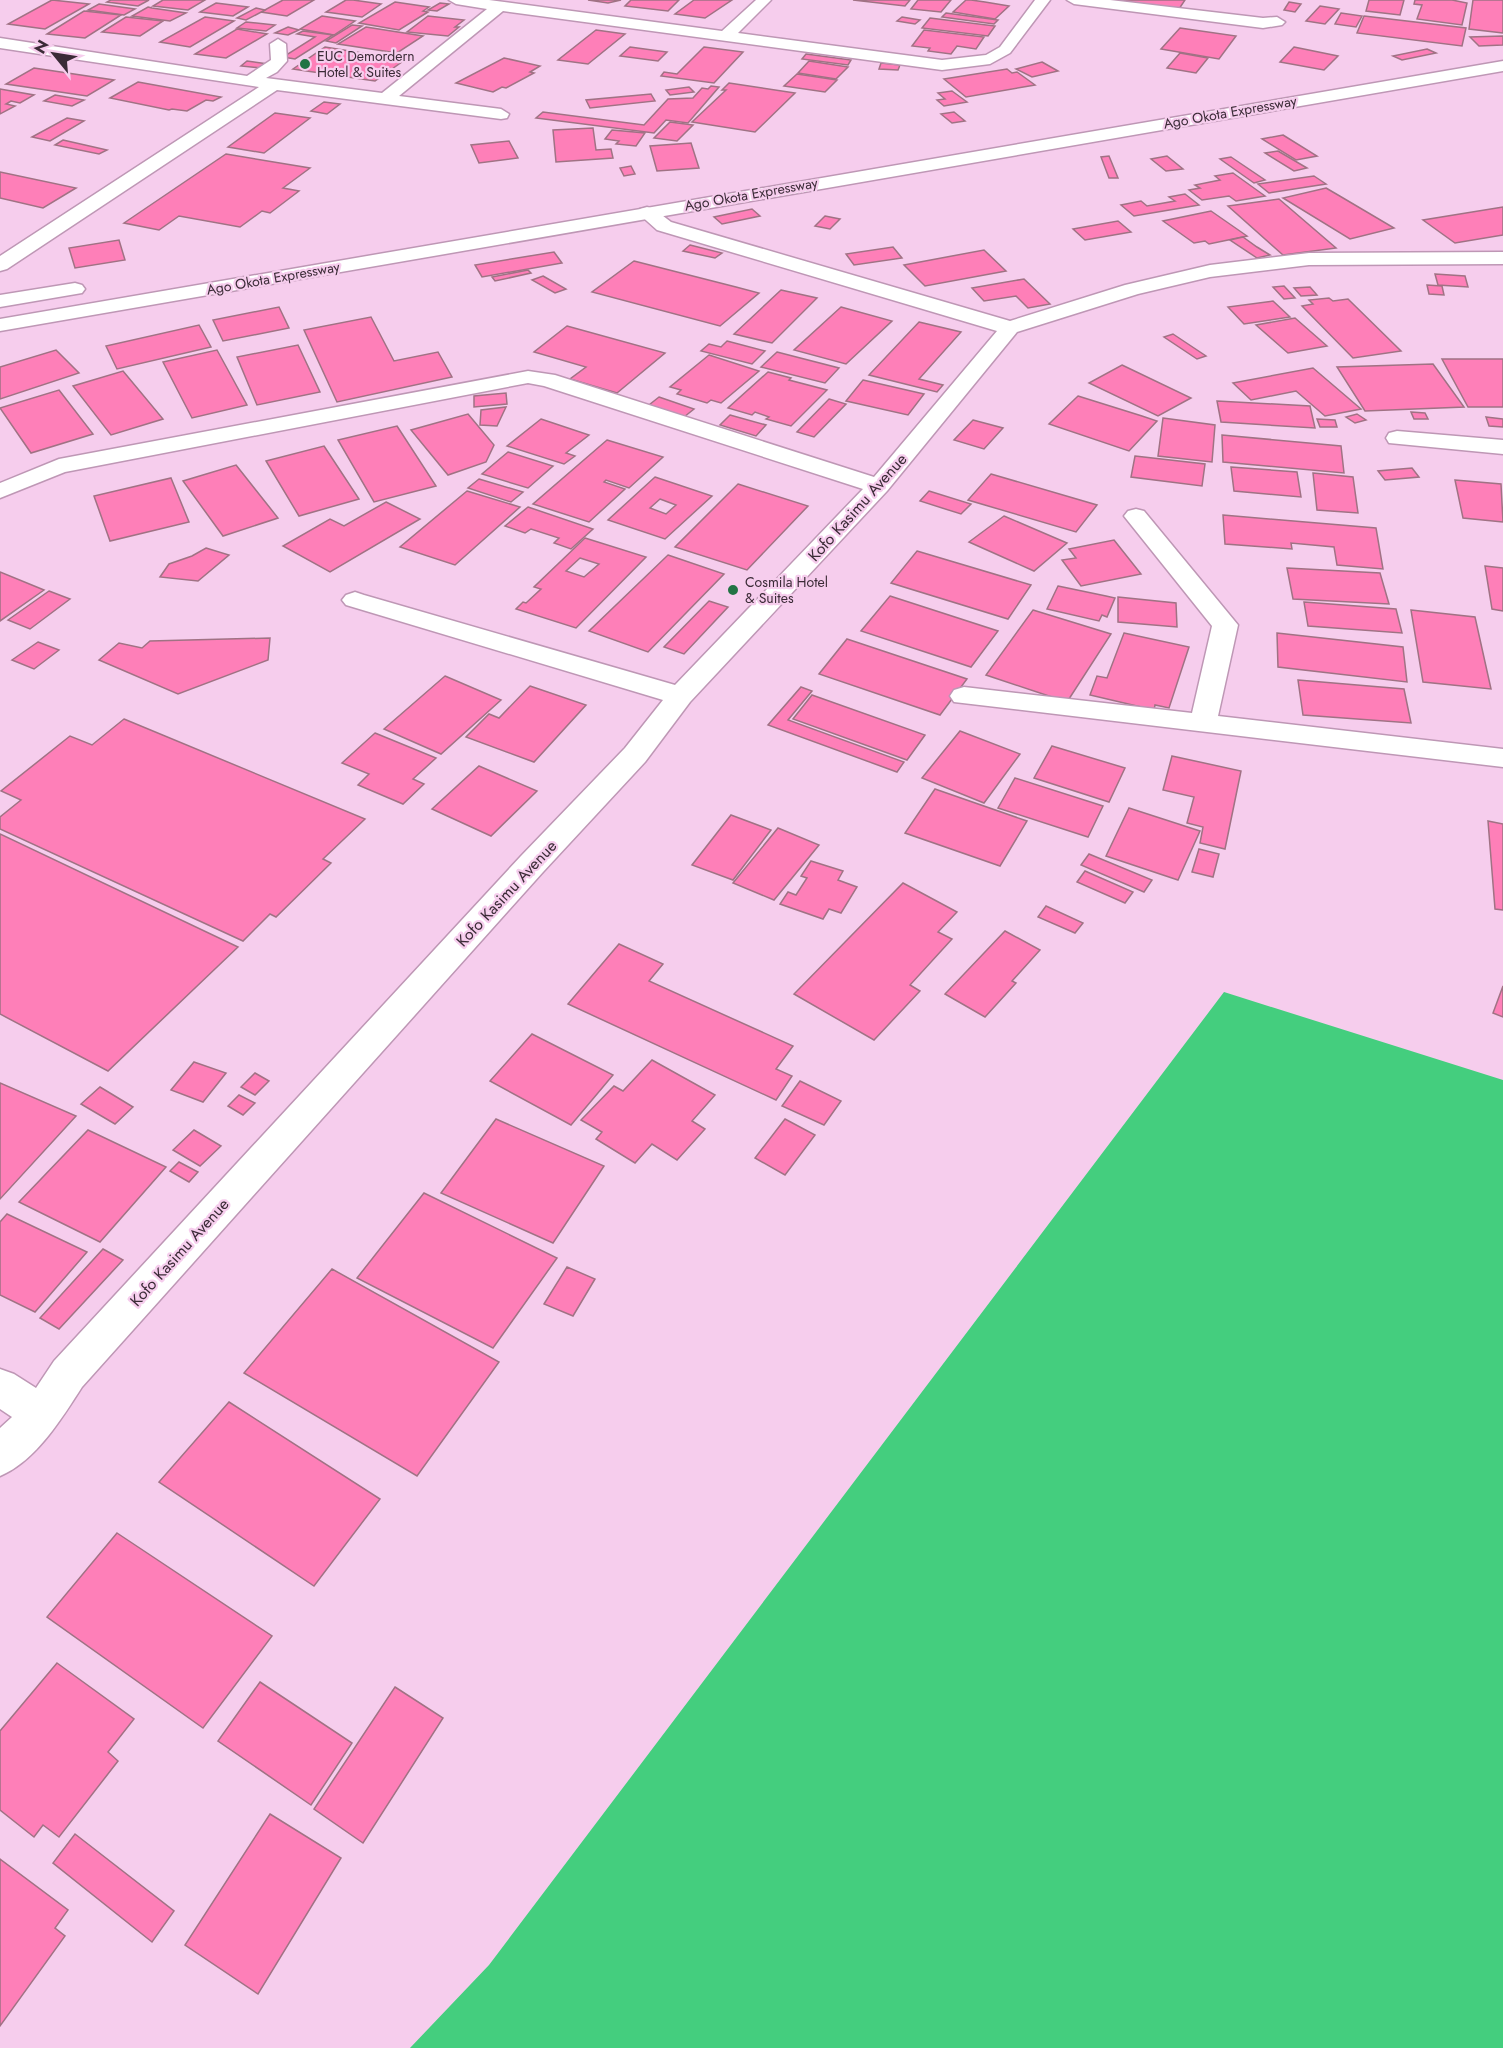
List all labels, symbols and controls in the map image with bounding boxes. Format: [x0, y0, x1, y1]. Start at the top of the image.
north arrow [24, 24, 84, 84]
text: N [28, 35, 55, 58]
place label: EUC Demordern Hotel & Suites [317, 46, 415, 82]
marker: EUC Demordern Hotel & Suites [298, 57, 312, 71]
street label: Ago Okota Expressway [1162, 90, 1299, 134]
street label: Ago Okota Expressway [683, 172, 820, 216]
street label: Ago Okota Expressway [205, 256, 342, 300]
street label: Kofo Kasimu Avenue [803, 448, 912, 566]
place label: Cosmila Hotel & Suites [745, 572, 828, 608]
marker: Cosmila Hotel & Suites [726, 583, 740, 597]
street label: Kofo Kasimu Avenue [451, 835, 562, 952]
street label: Kofo Kasimu Avenue [125, 1193, 234, 1311]

